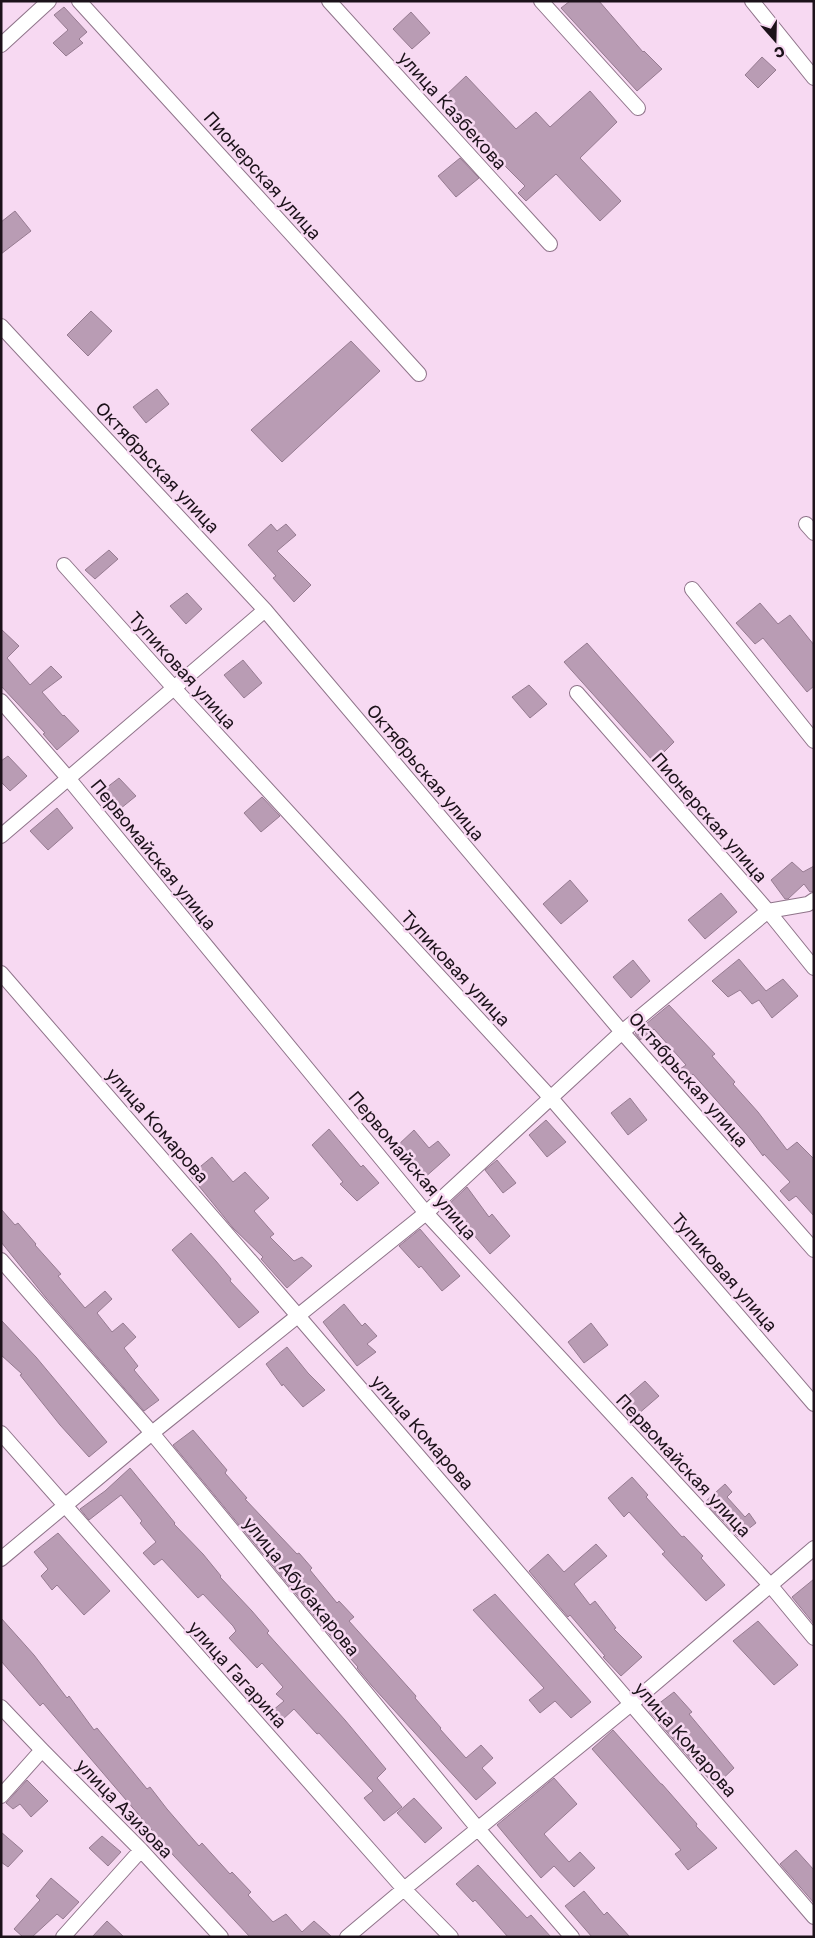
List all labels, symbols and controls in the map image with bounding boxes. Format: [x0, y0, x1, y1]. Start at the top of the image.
north arrow [750, 15, 800, 65]
text: С [772, 43, 787, 62]
street label: улица Казбекова [394, 46, 512, 174]
street label: Пионерская улица [199, 106, 327, 244]
street label: Октябрьская улица [91, 397, 225, 537]
street label: Тупиковая улица [125, 607, 241, 733]
street label: Октябрьская улица [362, 699, 490, 845]
street label: Пионерская улица [647, 747, 773, 887]
street label: Первомайская улица [86, 774, 222, 934]
street label: Тупиковая улица [397, 906, 515, 1030]
street label: Октябрьская улица [624, 1007, 754, 1151]
street label: улица Комарова [102, 1063, 214, 1187]
street label: Первомайская улица [344, 1086, 482, 1244]
street label: Тупиковая улица [667, 1208, 783, 1336]
street label: улица Комарова [367, 1370, 479, 1494]
street label: Первомайская улица [612, 1389, 756, 1541]
street label: улица Абубакарова [239, 1512, 365, 1660]
street label: улица Гагарина [184, 1616, 292, 1732]
street label: улица Комарова [630, 1677, 742, 1801]
street label: улица Азизова [72, 1754, 178, 1862]

